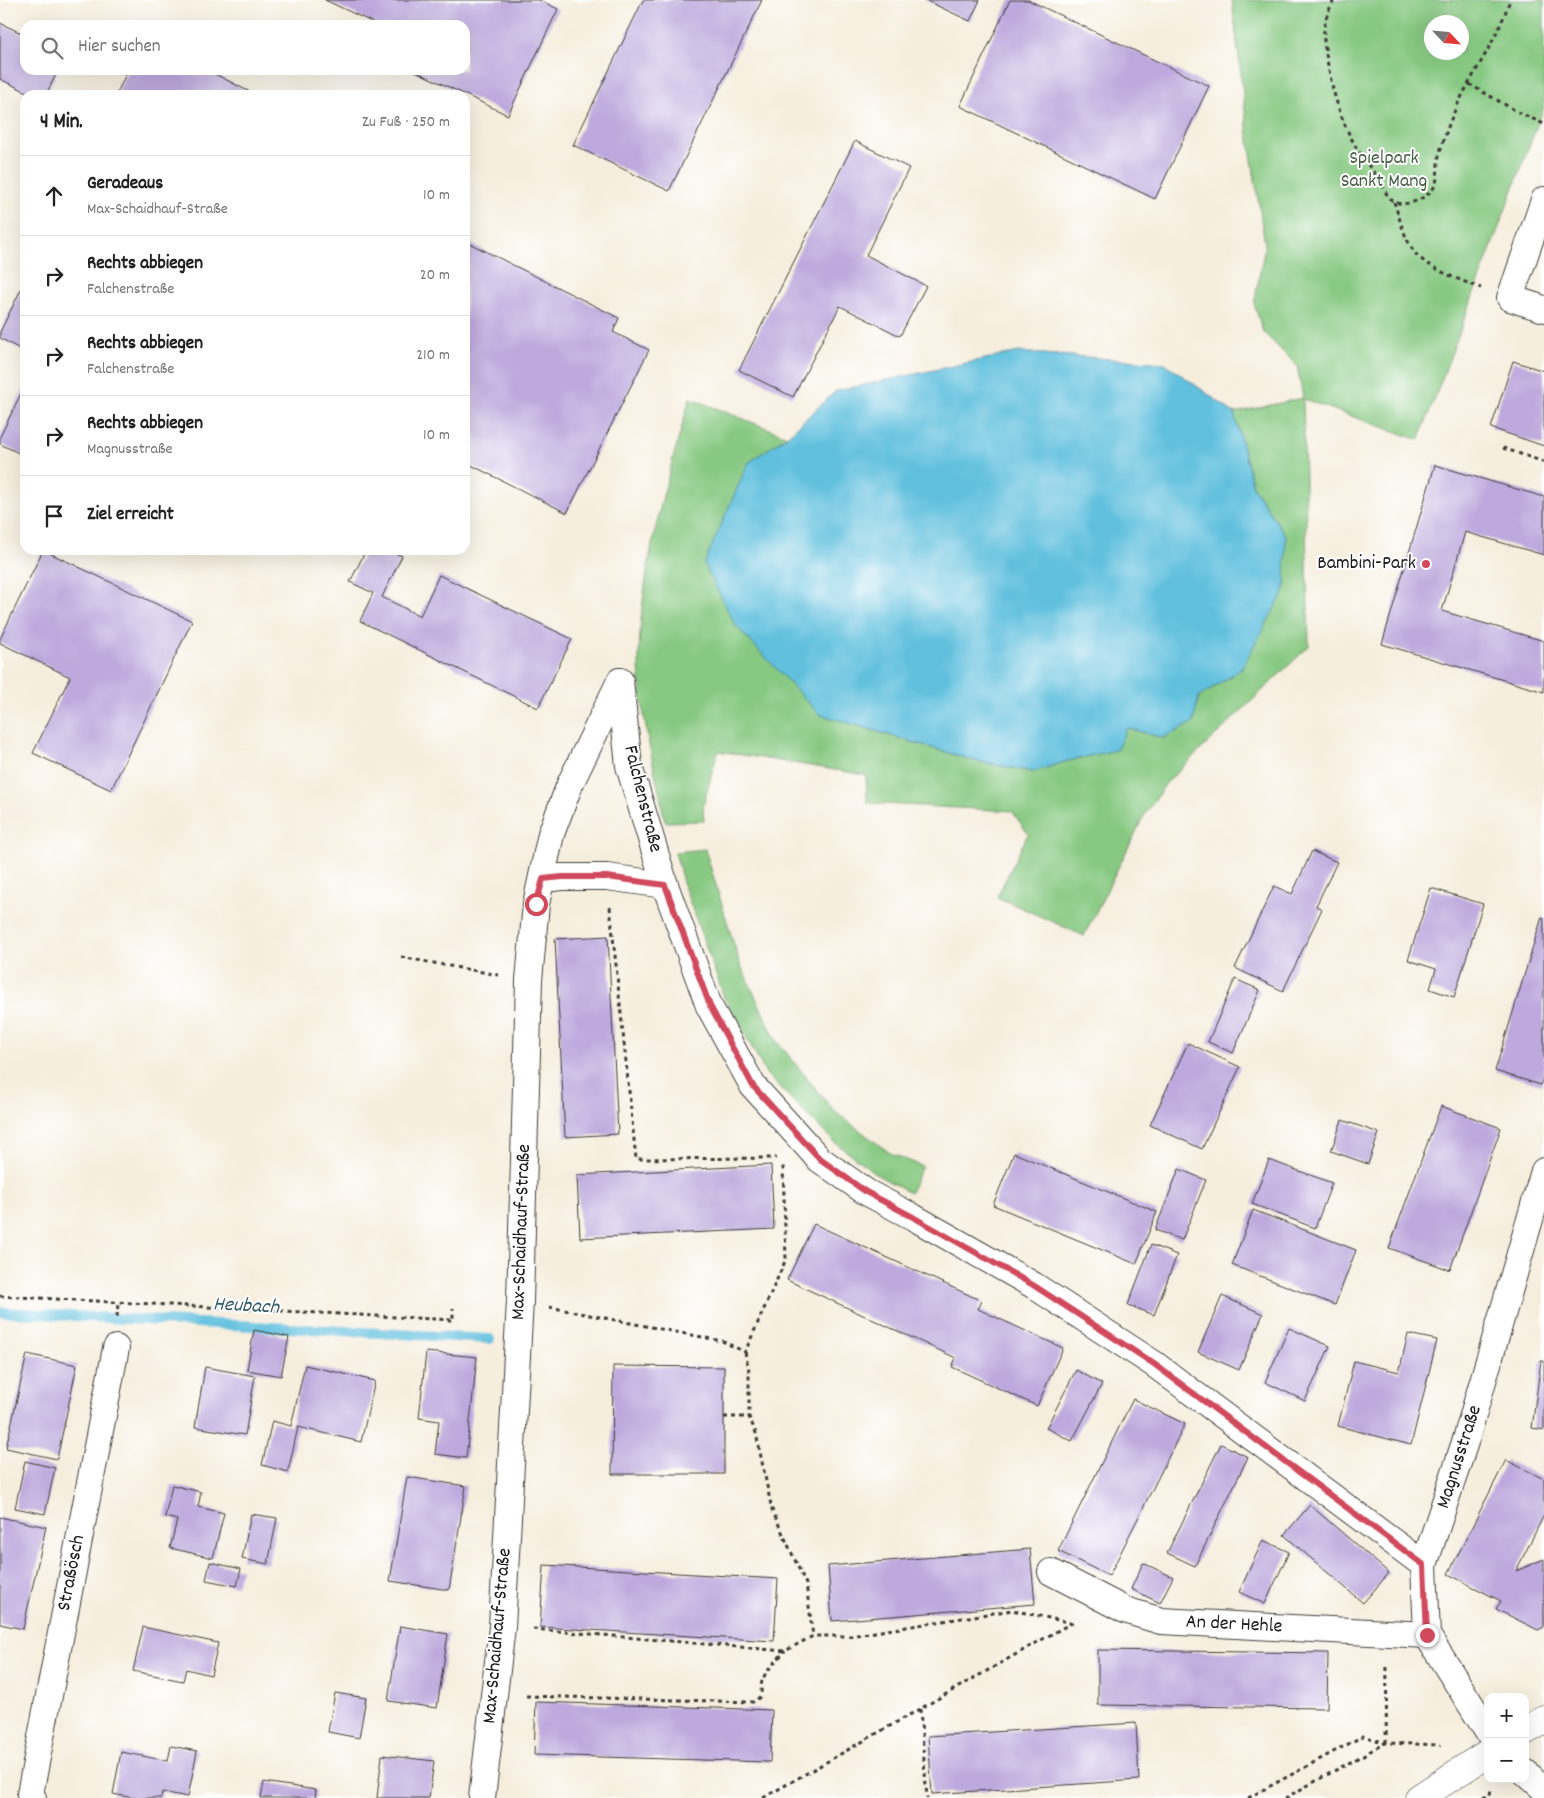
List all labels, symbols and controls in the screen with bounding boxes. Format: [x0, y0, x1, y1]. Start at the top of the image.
north arrow [1424, 15, 1469, 60]
search box [20, 20, 470, 75]
icon: search [38, 34, 66, 62]
text: Hier suchen [78, 34, 161, 61]
text: 4 Min. [40, 108, 83, 138]
text: Zu Fuß · 250 m [362, 111, 450, 134]
park label: Spielpark Sankt Mang [1341, 145, 1427, 196]
text: Geradeaus [87, 171, 163, 198]
icon: ahead [40, 182, 68, 210]
text: 10 m [423, 184, 450, 207]
text: Max-Schaidhauf-Straße [87, 198, 228, 221]
text: Rechts abbiegen [87, 251, 203, 278]
icon: right [40, 262, 68, 290]
text: 20 m [420, 264, 450, 287]
text: Falchenstraße [87, 278, 174, 301]
text: Rechts abbiegen [87, 331, 203, 358]
icon: right [40, 342, 68, 370]
text: 210 m [416, 344, 450, 367]
text: Falchenstraße [87, 358, 174, 381]
text: Rechts abbiegen [87, 411, 203, 438]
icon: right [40, 422, 68, 450]
text: 10 m [423, 424, 450, 447]
text: Magnusstraße [87, 438, 173, 461]
icon: arrive [40, 502, 68, 530]
text: Ziel erreicht [87, 502, 174, 529]
place label: Bambini-Park [1317, 550, 1416, 578]
marker: Bambini-Park [1420, 558, 1432, 570]
street label: Falchenstraße [615, 743, 669, 856]
route start [525, 893, 548, 916]
street label: Max-Schaidhauf-Straße [505, 1143, 539, 1321]
water label: Heubach [212, 1290, 281, 1324]
street label: Magnusstraße [1430, 1402, 1490, 1512]
street label: Straßösch [51, 1533, 93, 1613]
street label: Max-Schaidhauf-Straße [476, 1547, 520, 1725]
street label: An der Hehle [1185, 1608, 1283, 1642]
route end [1416, 1624, 1439, 1647]
map controls [1484, 1693, 1529, 1783]
button: + [1484, 1693, 1529, 1738]
button: − [1484, 1738, 1529, 1783]

